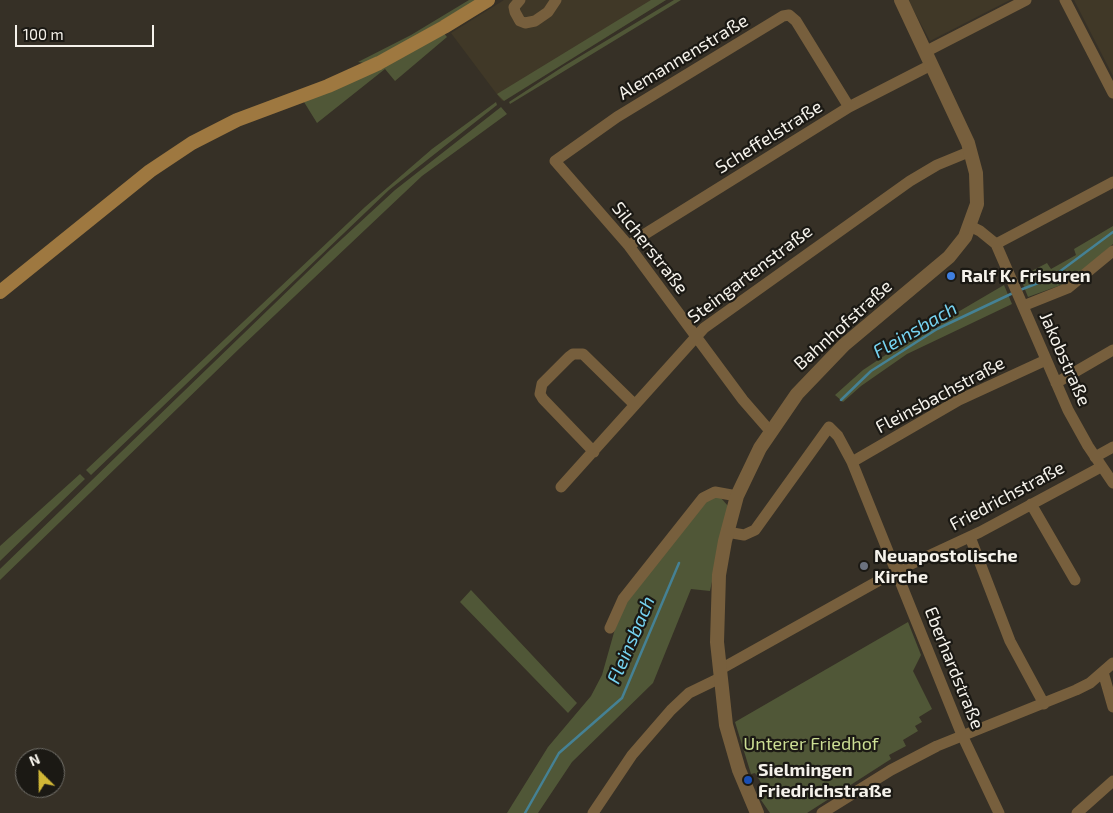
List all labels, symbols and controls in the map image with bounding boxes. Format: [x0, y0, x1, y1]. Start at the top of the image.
street label: Alemannenstraße [614, 10, 752, 104]
scale bar [18, 15, 156, 47]
text: 100 m [23, 25, 64, 43]
street label: Scheffelstraße [712, 96, 826, 178]
street label: Silcherstraße [607, 198, 693, 298]
street label: Steingartenstraße [683, 220, 817, 328]
place label: Ralf K. Frisuren [961, 265, 1091, 287]
marker: Ralf K. Frisuren [945, 270, 957, 282]
street label: Bahnhofstraße [790, 275, 896, 375]
water label: Fleinsbach [869, 297, 961, 363]
street label: Jakobstraße [1035, 309, 1095, 409]
street label: Fleinsbachstraße [872, 352, 1008, 438]
street label: Friedrichstraße [946, 457, 1068, 535]
place label: Neuapostolische Kirche [874, 545, 1018, 588]
marker: Neuapostolische Kirche [858, 560, 870, 572]
water label: Fleinsbach [602, 593, 660, 687]
street label: Eberhardstraße [920, 604, 988, 732]
park label: Unterer Friedhof [743, 733, 879, 755]
north arrow [15, 748, 65, 798]
text: N [26, 750, 42, 769]
place label: Sielmingen Friedrichstraße [758, 759, 892, 802]
marker: Sielmingen Friedrichstraße [742, 774, 754, 786]

